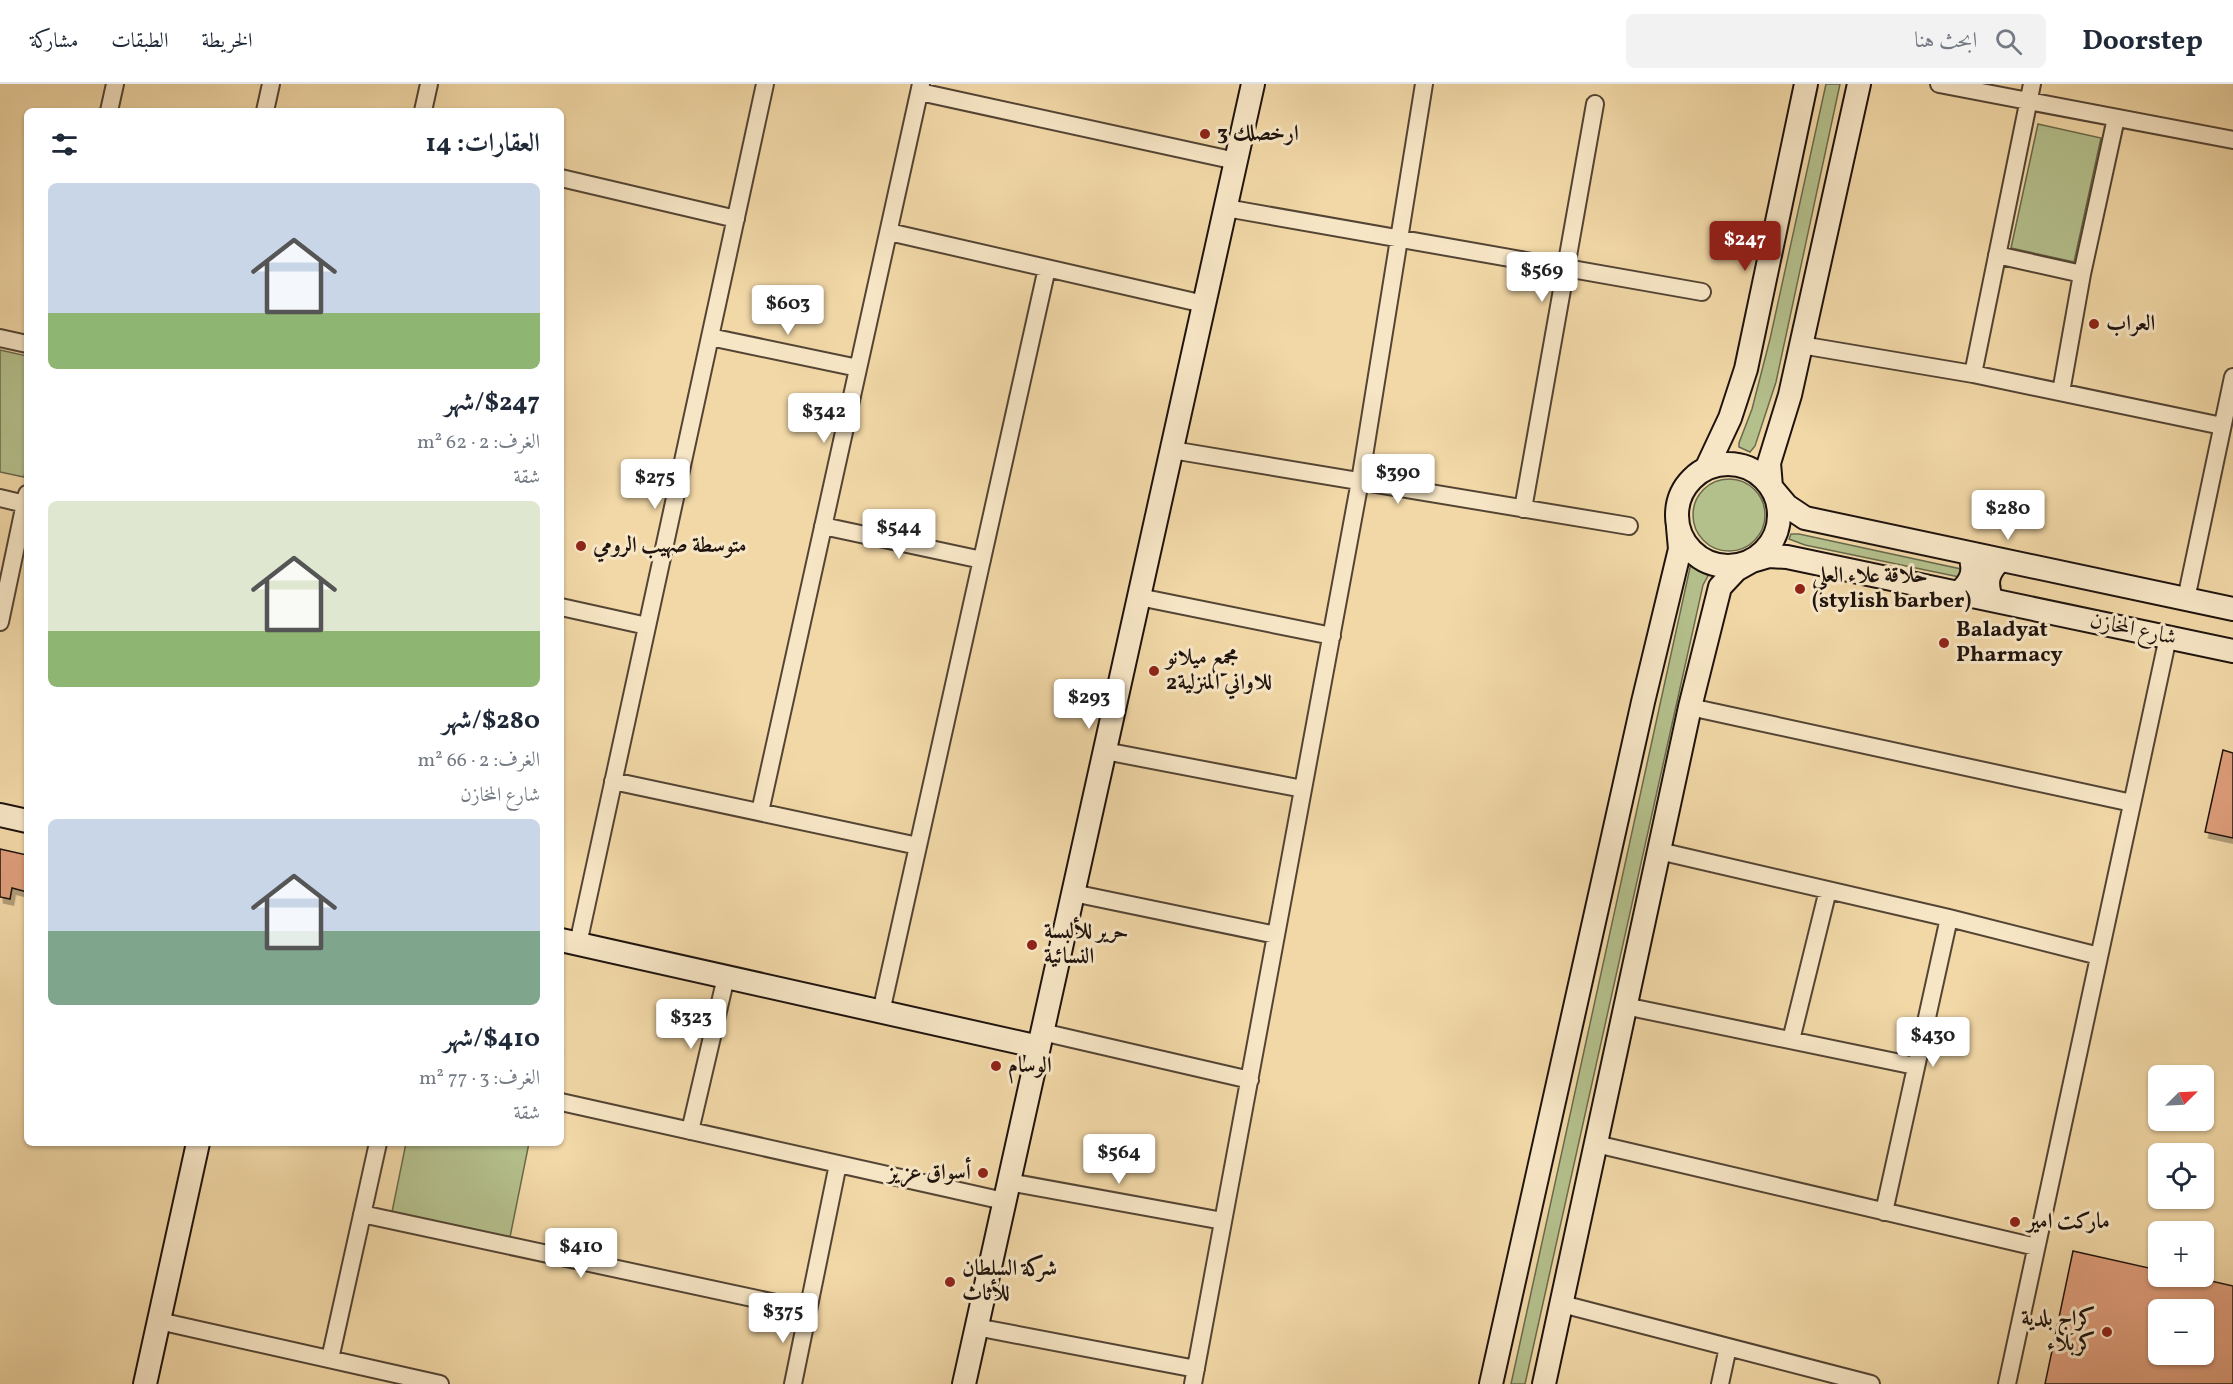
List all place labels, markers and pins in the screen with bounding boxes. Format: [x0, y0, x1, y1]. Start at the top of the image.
place label: ارخصلك 3 [1217, 119, 1299, 150]
marker: ارخصلك 3 [1198, 127, 1212, 141]
pin: $247 [1709, 221, 1781, 272]
pin: $569 [1506, 252, 1578, 303]
pin: $603 [752, 285, 824, 336]
place label: العراب [2106, 309, 2155, 340]
marker: العراب [2087, 317, 2101, 331]
pin: $342 [788, 393, 860, 444]
pin: $390 [1362, 454, 1434, 505]
pin: $275 [619, 459, 691, 510]
pin: $280 [1972, 490, 2044, 541]
pin: $544 [863, 509, 935, 560]
place label: متوسطة صهيب الرومي [592, 531, 747, 563]
marker: متوسطة صهيب الرومي [574, 539, 588, 553]
place label: حلاقة علاء العلي (stylish barber) [1811, 561, 1971, 617]
marker: حلاقة علاء العلي (stylish barber) [1793, 582, 1807, 596]
place label: Baladyat Pharmacy [1956, 615, 2063, 671]
marker: Baladyat Pharmacy [1937, 636, 1951, 650]
place label: مجمع ميلانو للاواني المنزلية2 [1164, 643, 1272, 700]
marker: مجمع ميلانو للاواني المنزلية2 [1147, 664, 1161, 678]
pin: $293 [1053, 679, 1125, 730]
place label: حرير للألبسة النسائية [1044, 916, 1128, 973]
marker: حرير للألبسة النسائية [1025, 938, 1039, 952]
pin: $323 [655, 999, 727, 1050]
pin: $430 [1897, 1017, 1969, 1068]
place label: الوسام [1008, 1051, 1052, 1084]
marker: الوسام [989, 1059, 1003, 1073]
pin: $564 [1083, 1134, 1155, 1185]
place label: أسواق عزيز [886, 1156, 972, 1189]
marker: أسواق عزيز [976, 1166, 990, 1180]
place label: ماركت امير [2024, 1207, 2110, 1238]
marker: ماركت امير [2008, 1215, 2022, 1229]
pin: $410 [545, 1228, 617, 1279]
place label: شركة السلطان للأثاث [962, 1254, 1057, 1310]
marker: شركة السلطان للأثاث [943, 1275, 957, 1289]
pin: $375 [747, 1293, 819, 1344]
place label: كراج بلدية كربلاء [2021, 1304, 2095, 1360]
marker: كراج بلدية كربلاء [2100, 1325, 2114, 1339]

